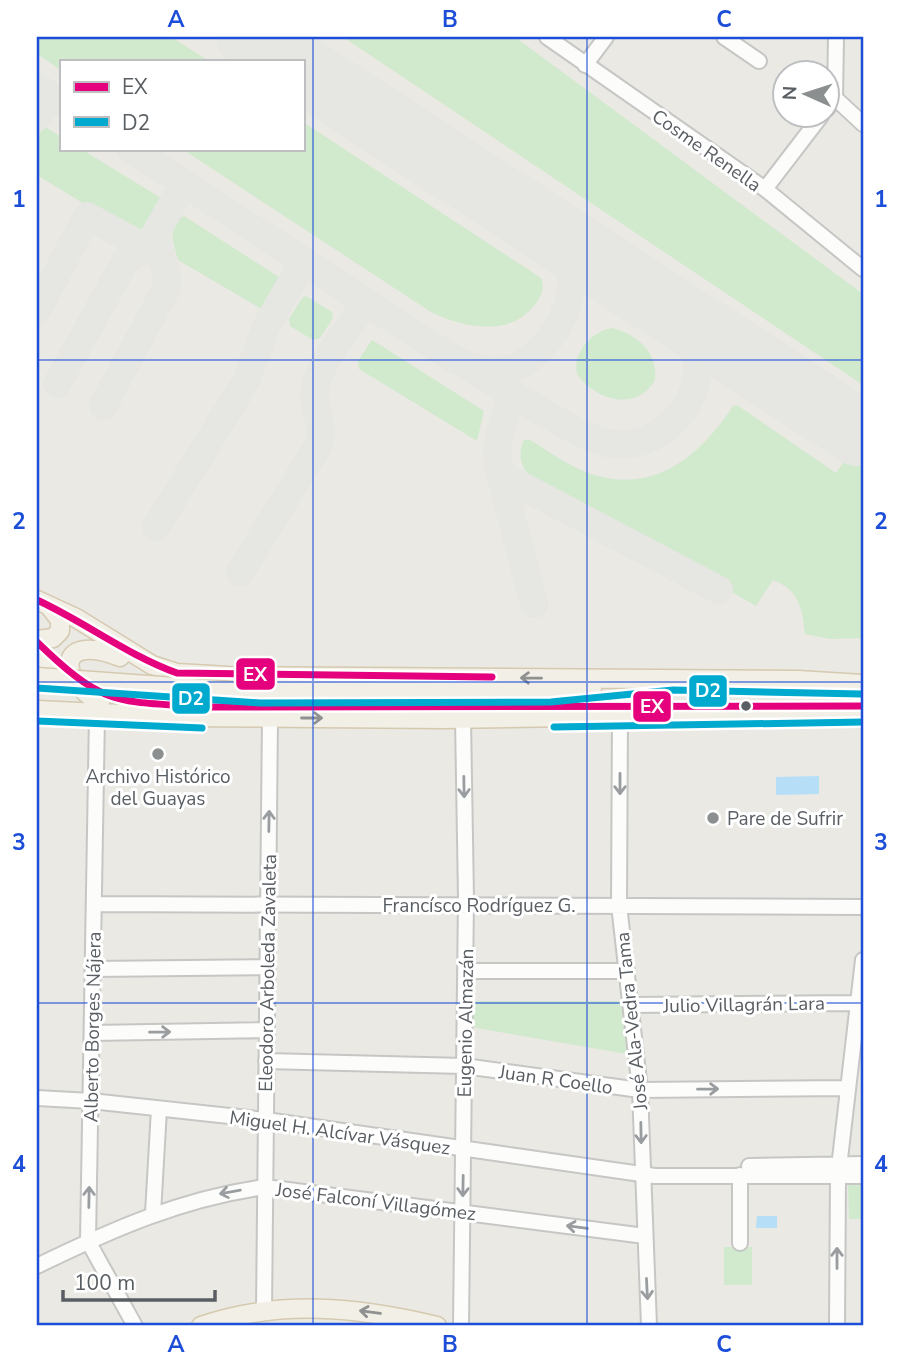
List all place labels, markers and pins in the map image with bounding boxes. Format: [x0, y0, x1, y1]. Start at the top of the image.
unlabelled marker [739, 699, 753, 713]
marker: Archivo Histórico del Guayas [150, 746, 166, 762]
place label: Archivo Histórico del Guayas [85, 764, 231, 812]
place label: Pare de Sufrir [727, 806, 843, 832]
marker: Pare de Sufrir [705, 810, 721, 826]

